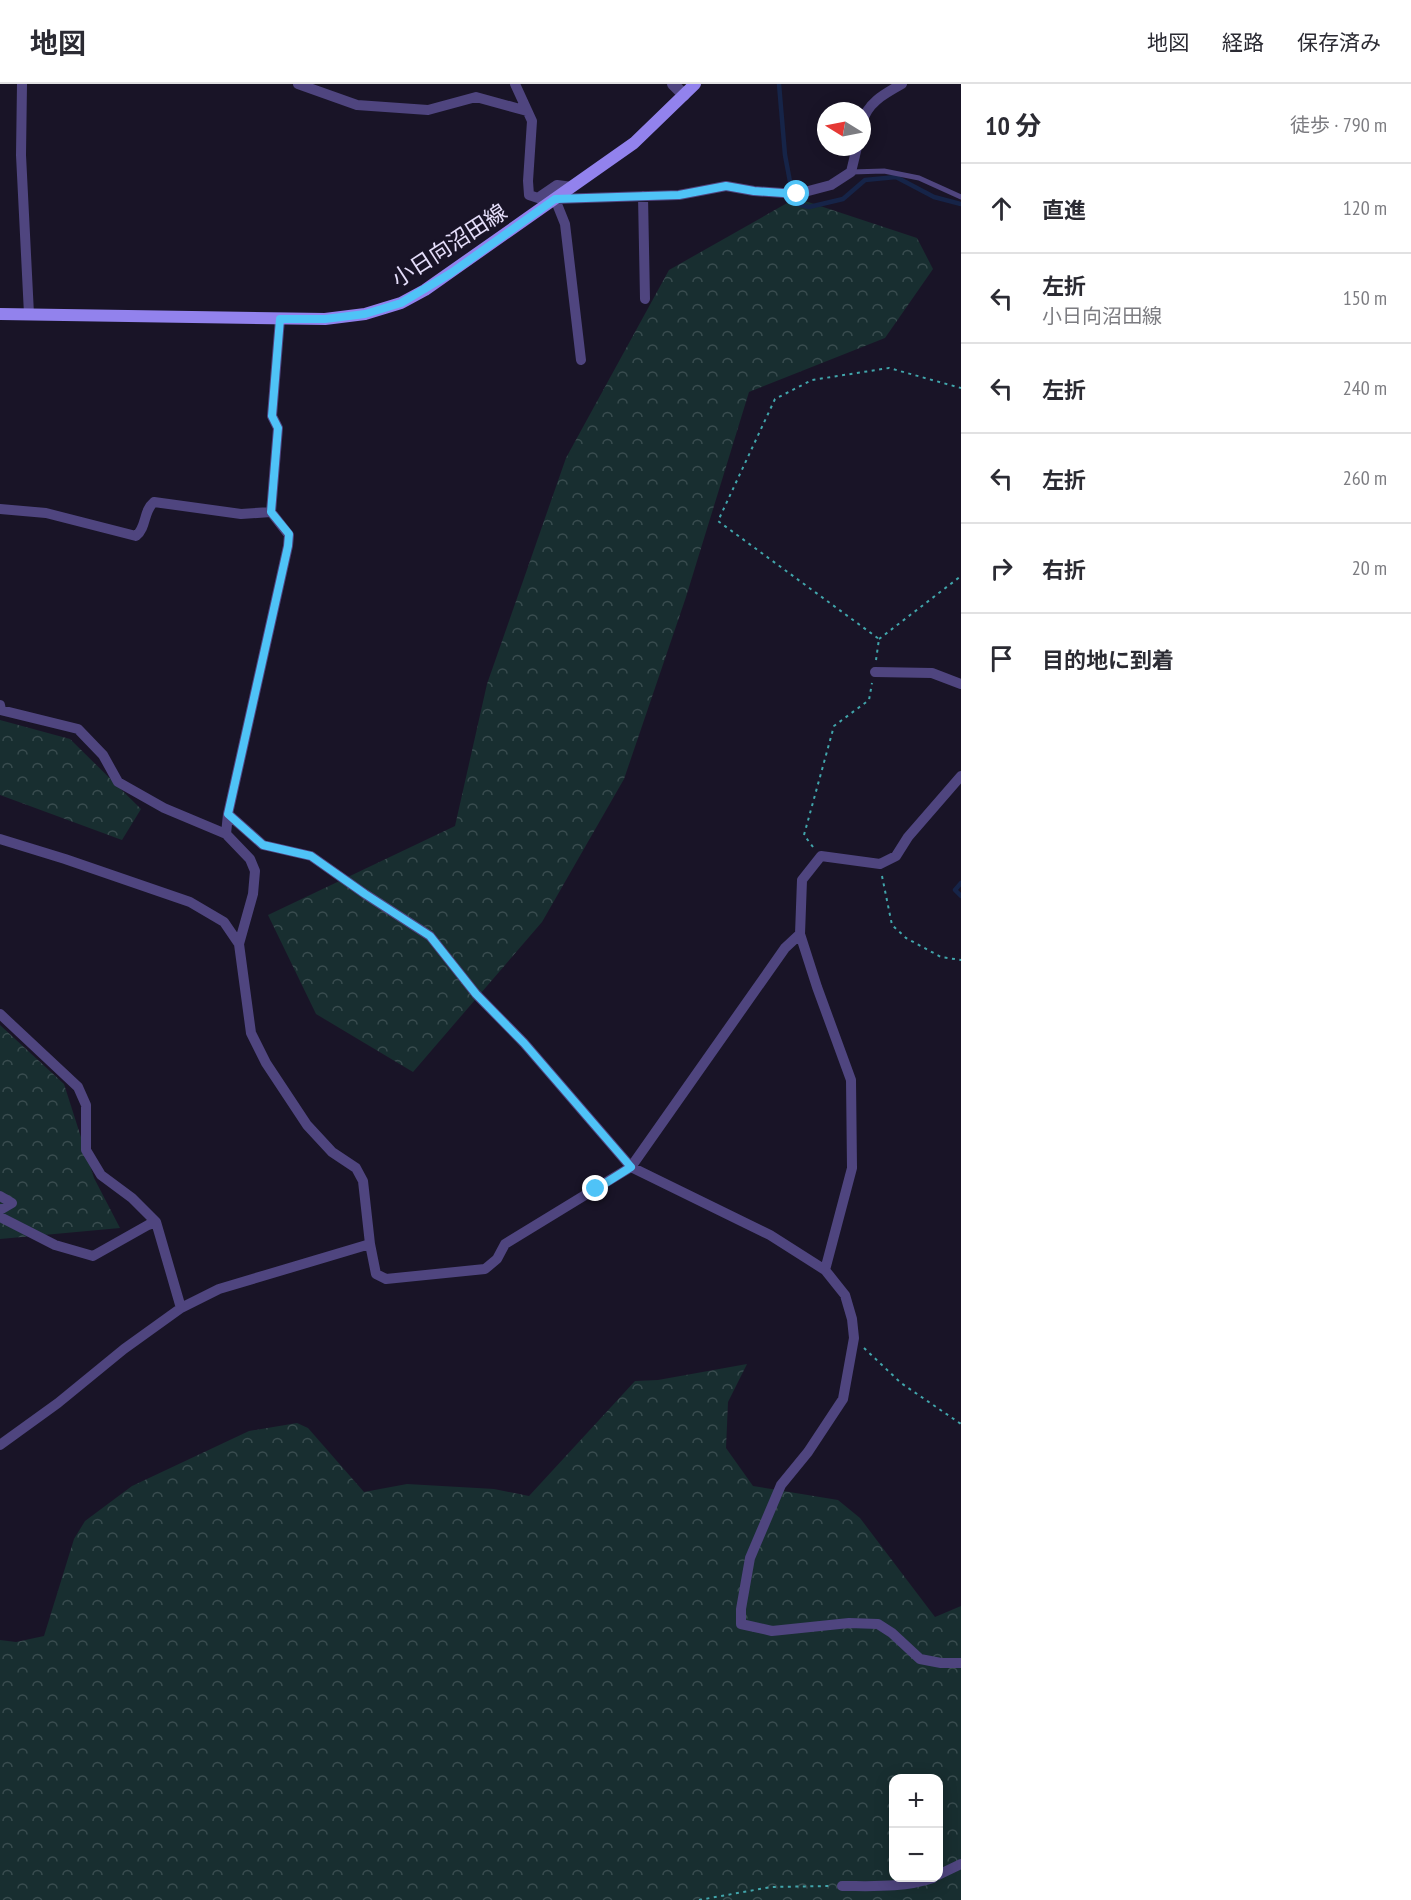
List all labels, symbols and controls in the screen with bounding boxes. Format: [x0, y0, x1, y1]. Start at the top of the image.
text: 地図 [30, 24, 86, 61]
text: 地図 [1147, 29, 1189, 56]
text: 経路 [1222, 29, 1264, 56]
text: 保存済み [1297, 29, 1381, 56]
north arrow [817, 102, 871, 156]
text: 10 分 [985, 109, 1041, 142]
text: 徒歩 · 790 m [1290, 112, 1387, 138]
route start [783, 180, 809, 206]
icon: ahead [985, 192, 1018, 225]
text: 120 m [1343, 195, 1387, 221]
text: 直進 [1042, 196, 1086, 224]
street label: 小日向沼田線 [386, 197, 512, 293]
text: 左折 [1042, 272, 1086, 300]
icon: left [985, 282, 1018, 315]
text: 150 m [1343, 285, 1387, 311]
text: 小日向沼田線 [1042, 303, 1162, 329]
icon: left [985, 372, 1018, 405]
text: 240 m [1343, 375, 1387, 401]
text: 左折 [1042, 376, 1086, 404]
icon: left [985, 462, 1018, 495]
text: 260 m [1343, 465, 1387, 491]
text: 左折 [1042, 466, 1086, 494]
icon: right [985, 552, 1018, 585]
text: 20 m [1352, 555, 1387, 581]
text: 右折 [1042, 556, 1086, 584]
icon: arrive [985, 642, 1018, 675]
text: 目的地に到着 [1042, 646, 1174, 674]
route end [582, 1175, 608, 1201]
map controls [889, 1774, 943, 1882]
button: + [889, 1774, 943, 1828]
button: − [889, 1828, 943, 1882]

